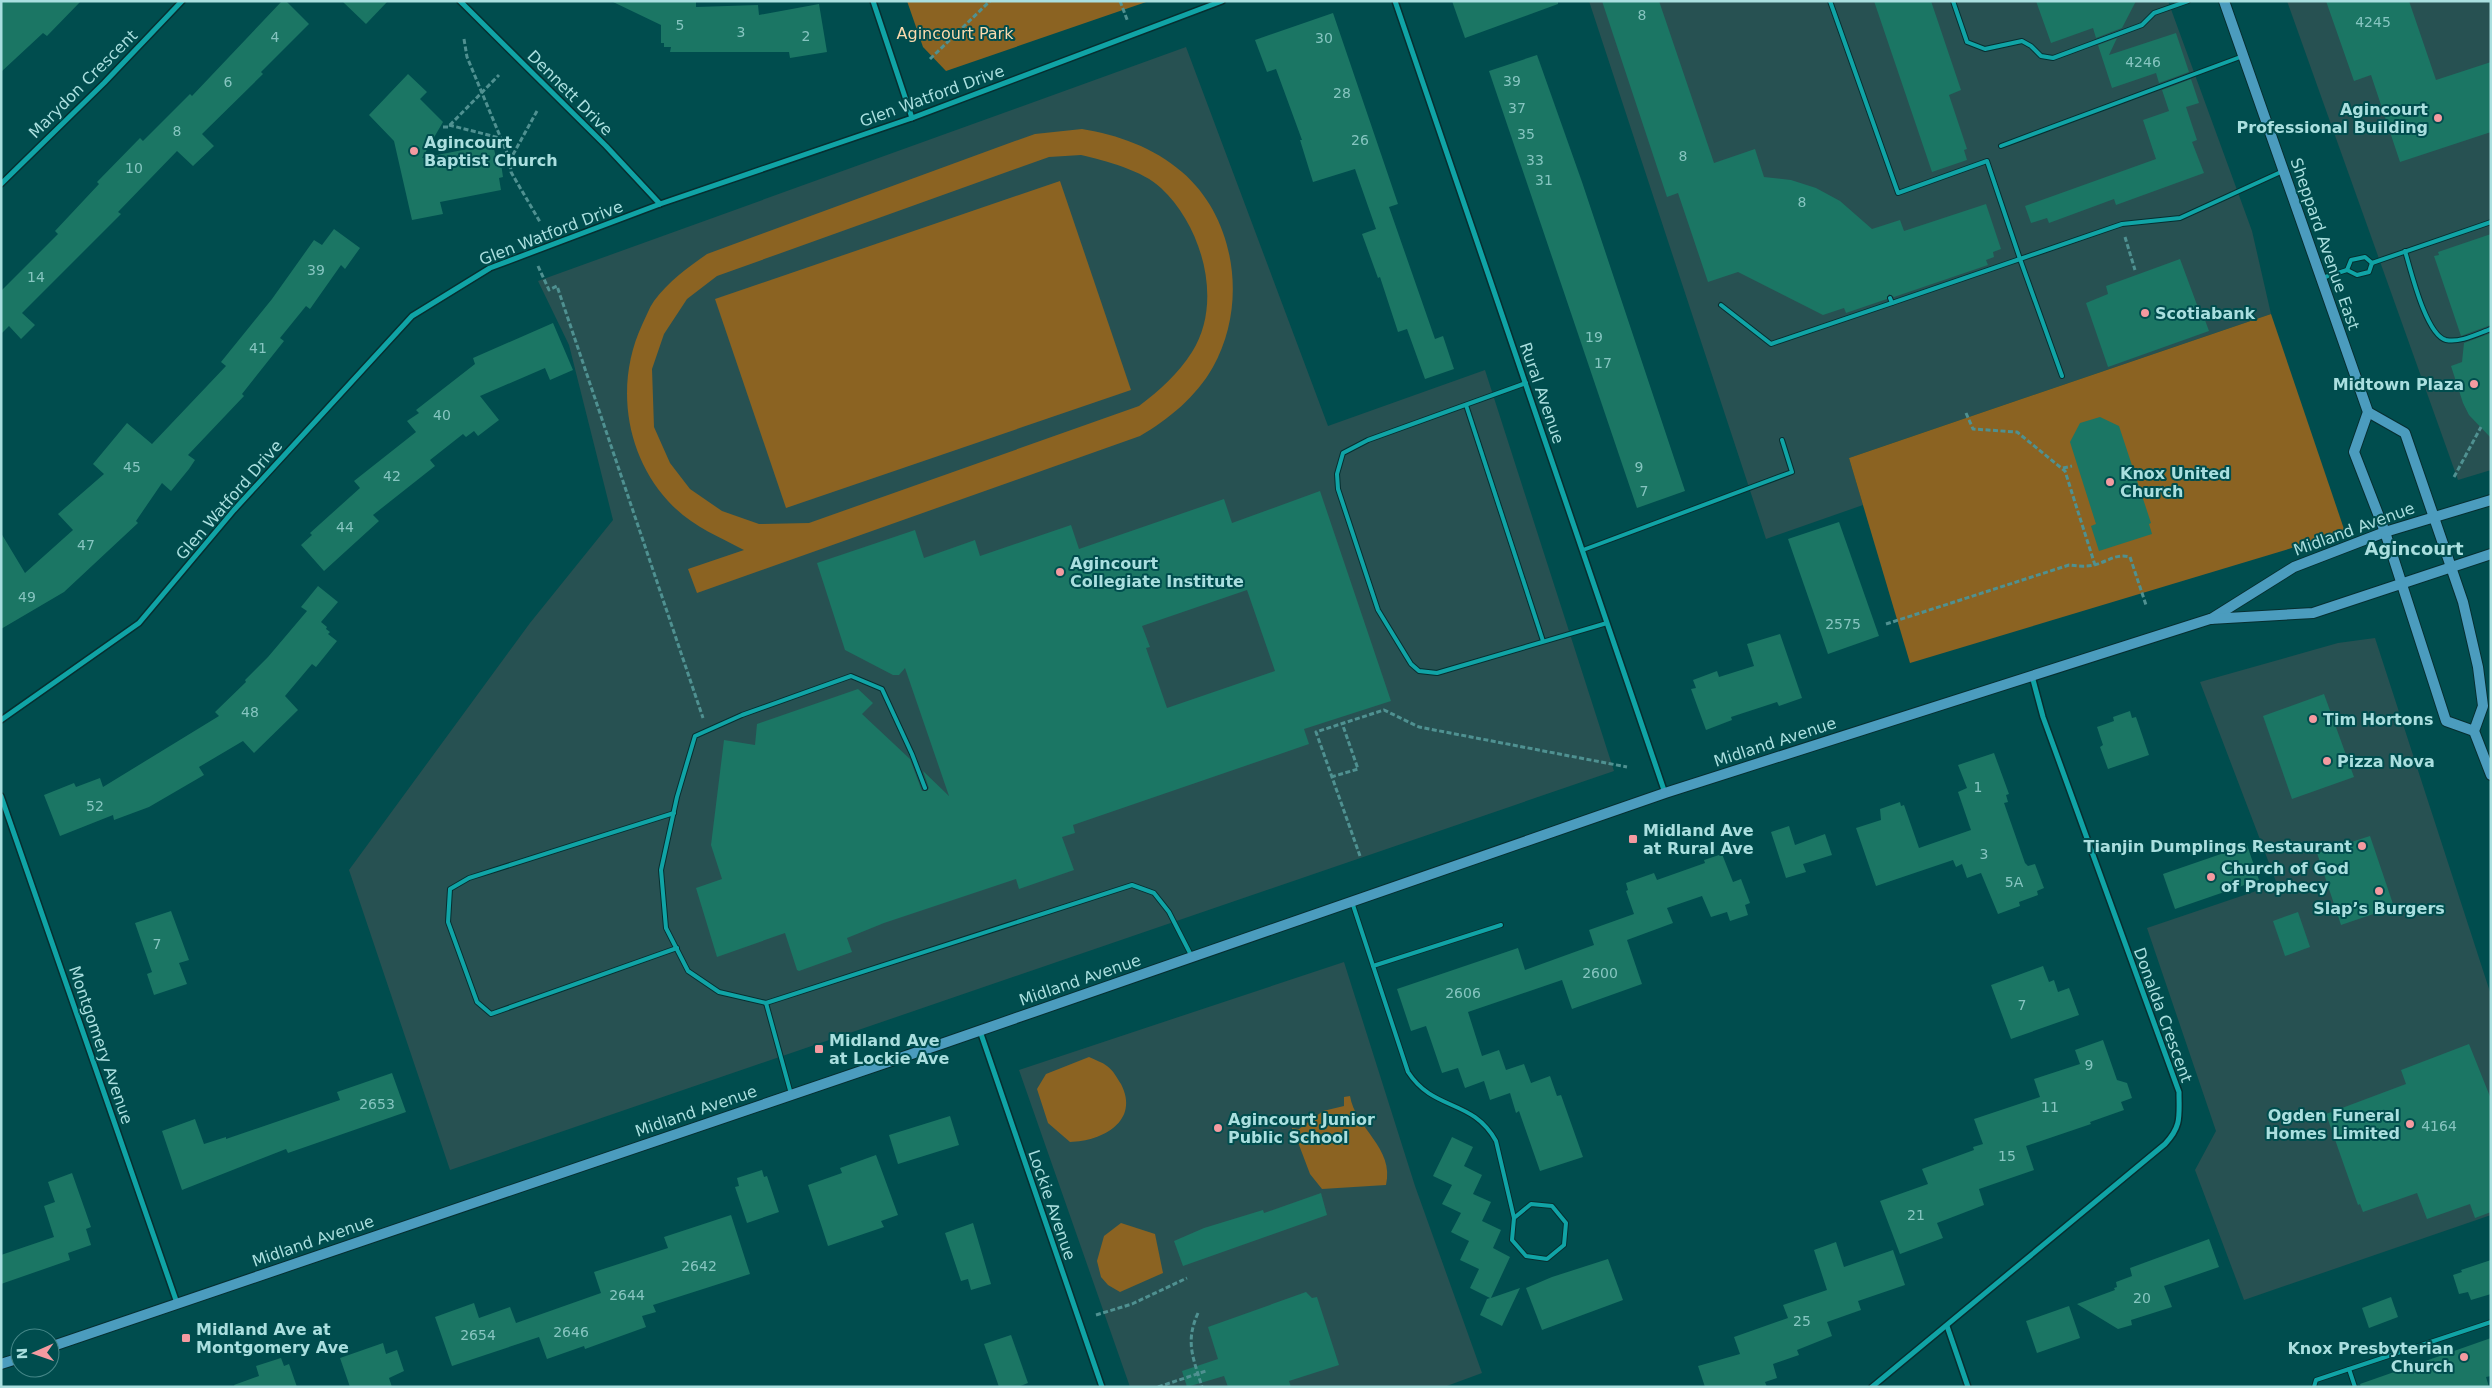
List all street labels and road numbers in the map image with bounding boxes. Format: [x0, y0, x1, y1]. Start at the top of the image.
street label: Marydon Crescent [25, 26, 141, 142]
street label: Dennett Drive [523, 46, 617, 140]
street label: Glen Watford Drive [857, 61, 1007, 131]
street label: Sheppard Avenue East [2287, 155, 2363, 333]
street label: Glen Watford Drive [476, 197, 626, 269]
street label: Rural Avenue [1516, 340, 1568, 446]
street label: Glen Watford Drive [172, 436, 286, 564]
street label: Midland Avenue [2291, 498, 2417, 560]
street label: Midland Avenue [1711, 713, 1839, 771]
street label: Donalda Crescent [2130, 945, 2196, 1085]
street label: Midland Avenue [1017, 950, 1143, 1010]
street label: Montgomery Avenue [65, 963, 137, 1127]
street label: Midland Avenue [633, 1081, 759, 1141]
street label: Lockie Avenue [1024, 1147, 1080, 1263]
street label: Midland Avenue [250, 1211, 376, 1271]

